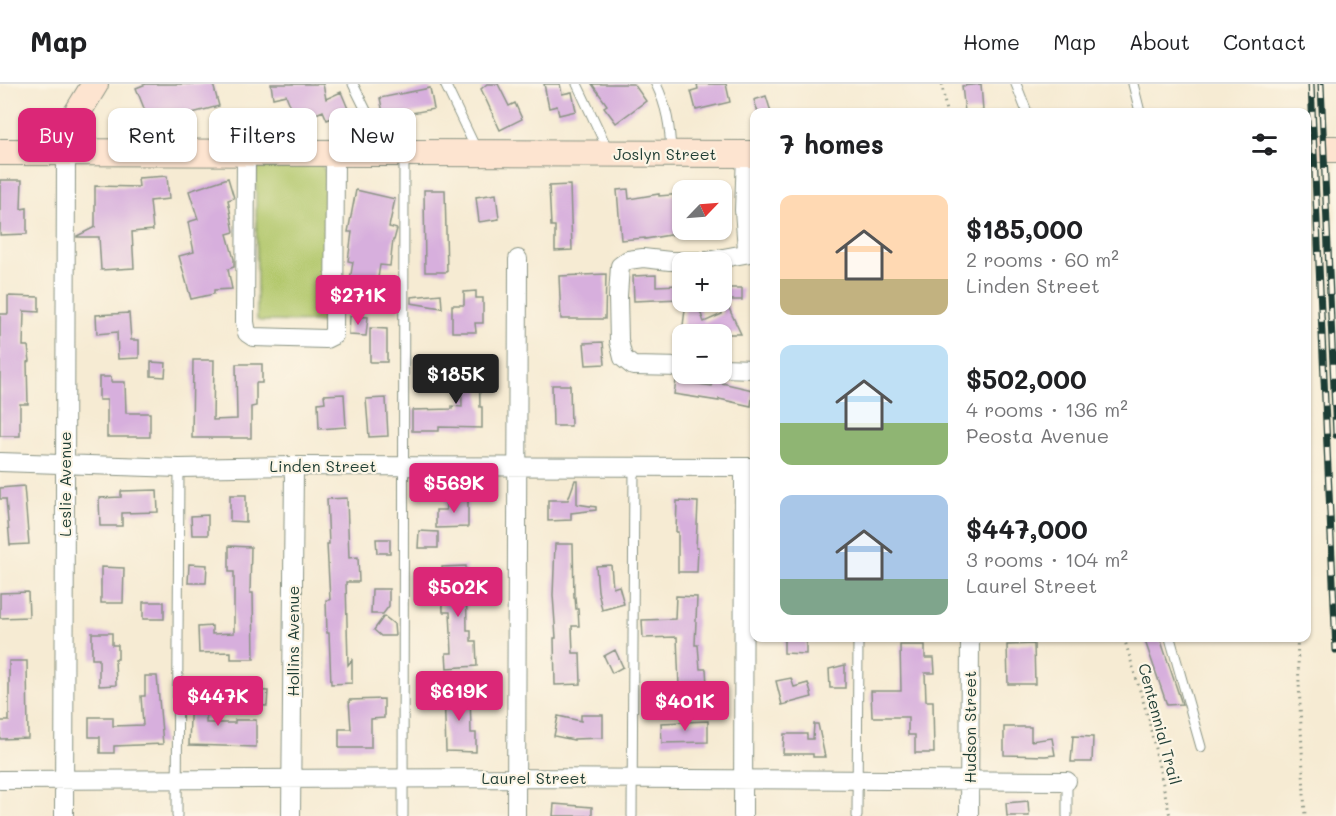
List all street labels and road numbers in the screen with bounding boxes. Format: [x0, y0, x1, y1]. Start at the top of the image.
street label: Joslyn Street [613, 143, 717, 164]
street label: Leslie Avenue [54, 431, 75, 537]
street label: Linden Street [269, 455, 377, 476]
street label: Hollins Avenue [282, 586, 303, 696]
street label: Centennial Trail [1134, 661, 1187, 787]
street label: Hudson Street [959, 671, 980, 783]
street label: Laurel Street [481, 767, 587, 788]

